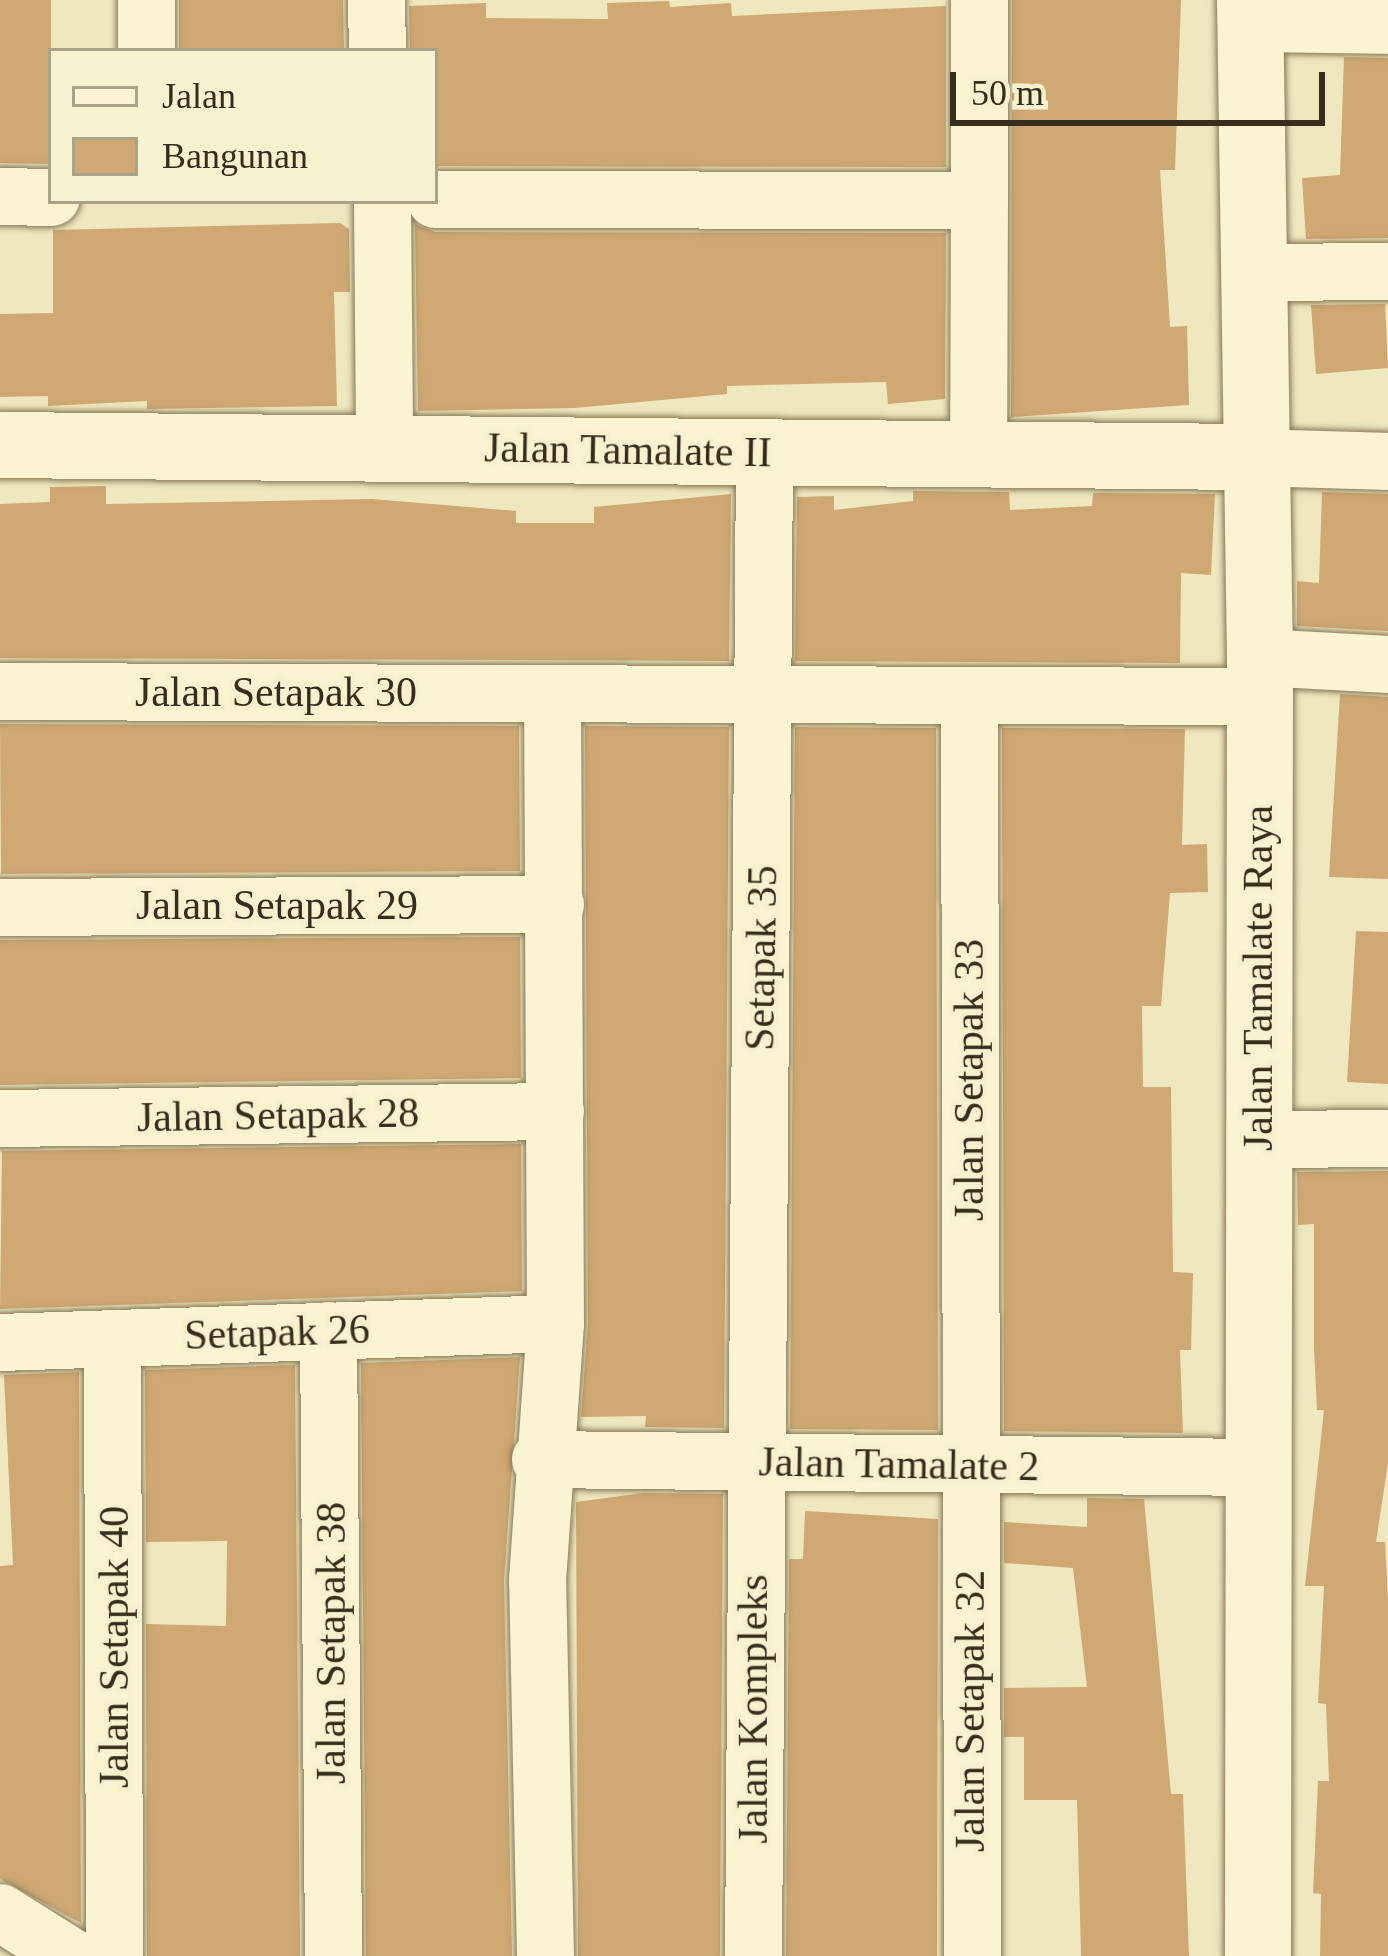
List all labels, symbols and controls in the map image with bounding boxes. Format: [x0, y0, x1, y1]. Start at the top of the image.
legend [48, 48, 438, 204]
scale bar [956, 48, 1331, 122]
text: 50 m [971, 73, 1044, 113]
text: Jalan [162, 76, 236, 116]
text: Bangunan [162, 136, 308, 176]
street label: Jalan Tamalate II [483, 422, 773, 478]
street label: Jalan Setapak 30 [135, 667, 417, 717]
street label: Jalan Tamalate Raya [1233, 805, 1283, 1151]
street label: Setapak 35 [734, 865, 788, 1051]
street label: Jalan Setapak 29 [136, 880, 418, 930]
street label: Jalan Setapak 33 [944, 939, 994, 1221]
street label: Jalan Setapak 28 [136, 1087, 420, 1143]
street label: Setapak 26 [183, 1304, 371, 1360]
street label: Jalan Tamalate 2 [758, 1436, 1040, 1492]
street label: Jalan Setapak 38 [306, 1502, 356, 1784]
street label: Jalan Setapak 40 [89, 1506, 139, 1788]
street label: Jalan Setapak 32 [945, 1570, 995, 1852]
street label: Jalan Kompleks [728, 1574, 778, 1844]

